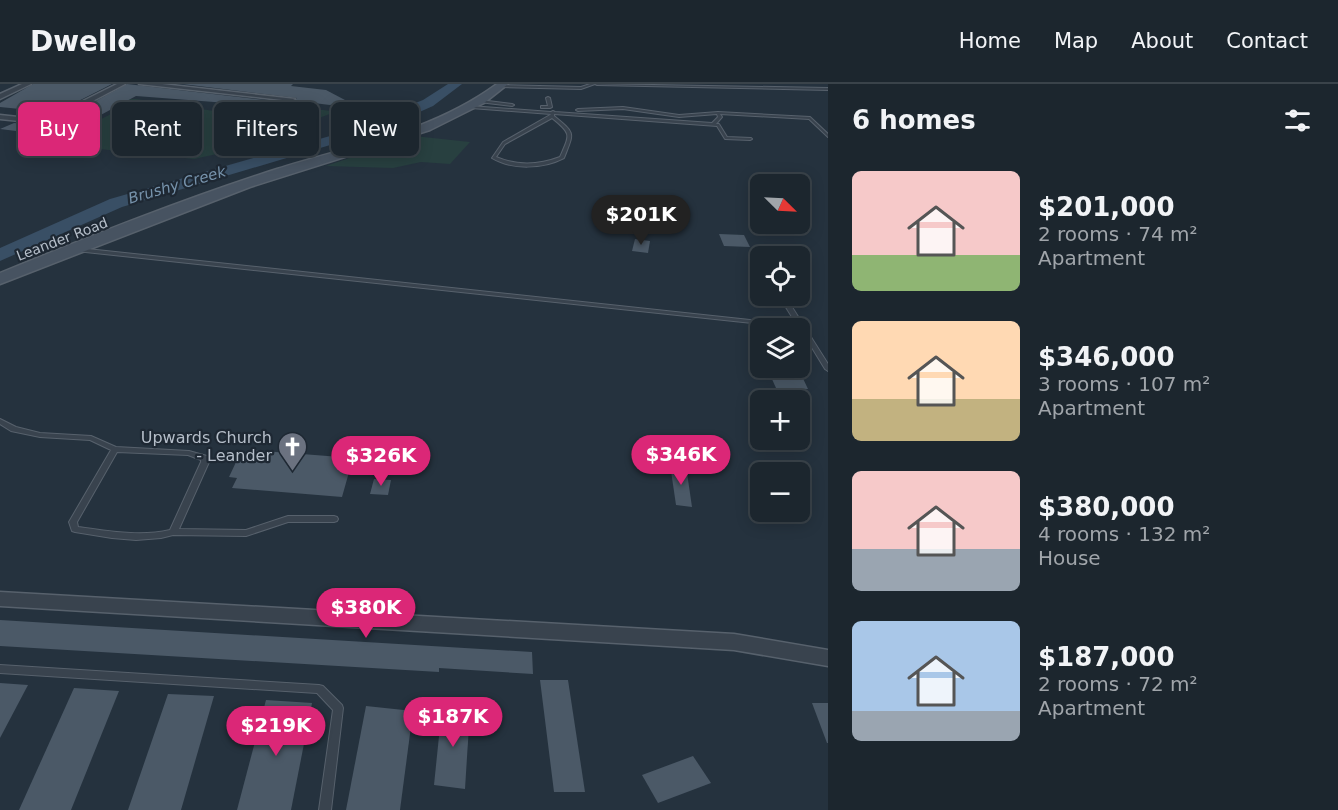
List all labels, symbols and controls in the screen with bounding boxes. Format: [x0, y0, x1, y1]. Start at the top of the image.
text: Dwello [30, 25, 137, 58]
text: Home [959, 29, 1021, 53]
text: Map [1054, 29, 1098, 53]
text: About [1131, 29, 1193, 53]
text: Contact [1226, 29, 1308, 53]
chip: Buy [18, 102, 100, 156]
chip: Rent [112, 102, 202, 156]
chip: Filters [214, 102, 319, 156]
chip: New [331, 102, 419, 156]
icon: filters [1281, 104, 1314, 137]
text: 6 homes [852, 105, 976, 135]
water label: Brushy Creek [126, 162, 229, 208]
north arrow [750, 174, 810, 234]
map controls [750, 174, 810, 522]
text: $201,000 [1038, 192, 1175, 222]
pin: $201K [599, 195, 683, 246]
icon: home [900, 195, 972, 267]
text: $201K [605, 202, 677, 226]
street label: Leander Road [14, 214, 110, 264]
text: 2 rooms · 74 m² [1038, 222, 1198, 246]
button: locate [750, 246, 810, 306]
text: Apartment [1038, 246, 1145, 270]
button: layers [750, 318, 810, 378]
text: $346,000 [1038, 342, 1175, 372]
icon: home [900, 345, 972, 417]
text: 3 rooms · 107 m² [1038, 372, 1210, 396]
button: + [750, 390, 810, 450]
text: Apartment [1038, 396, 1145, 420]
place label: Upwards Church - Leander [141, 428, 272, 465]
church icon: Upwards Church - Leander [277, 430, 309, 472]
pin: $346K [639, 435, 723, 486]
pin: $326K [339, 436, 423, 487]
text: $346K [645, 442, 717, 466]
text: $326K [345, 443, 417, 467]
button: − [750, 462, 810, 522]
text: $380,000 [1038, 492, 1175, 522]
icon: home [900, 495, 972, 567]
text: 4 rooms · 132 m² [1038, 522, 1210, 546]
text: House [1038, 546, 1101, 570]
pin: $380K [324, 588, 408, 639]
text: $380K [330, 595, 402, 619]
text: $187,000 [1038, 642, 1175, 672]
icon: home [900, 645, 972, 717]
text: 2 rooms · 72 m² [1038, 672, 1198, 696]
text: Apartment [1038, 696, 1145, 720]
pin: $187K [411, 697, 495, 748]
text: $187K [417, 704, 489, 728]
pin: $219K [234, 706, 318, 757]
text: $219K [240, 713, 312, 737]

